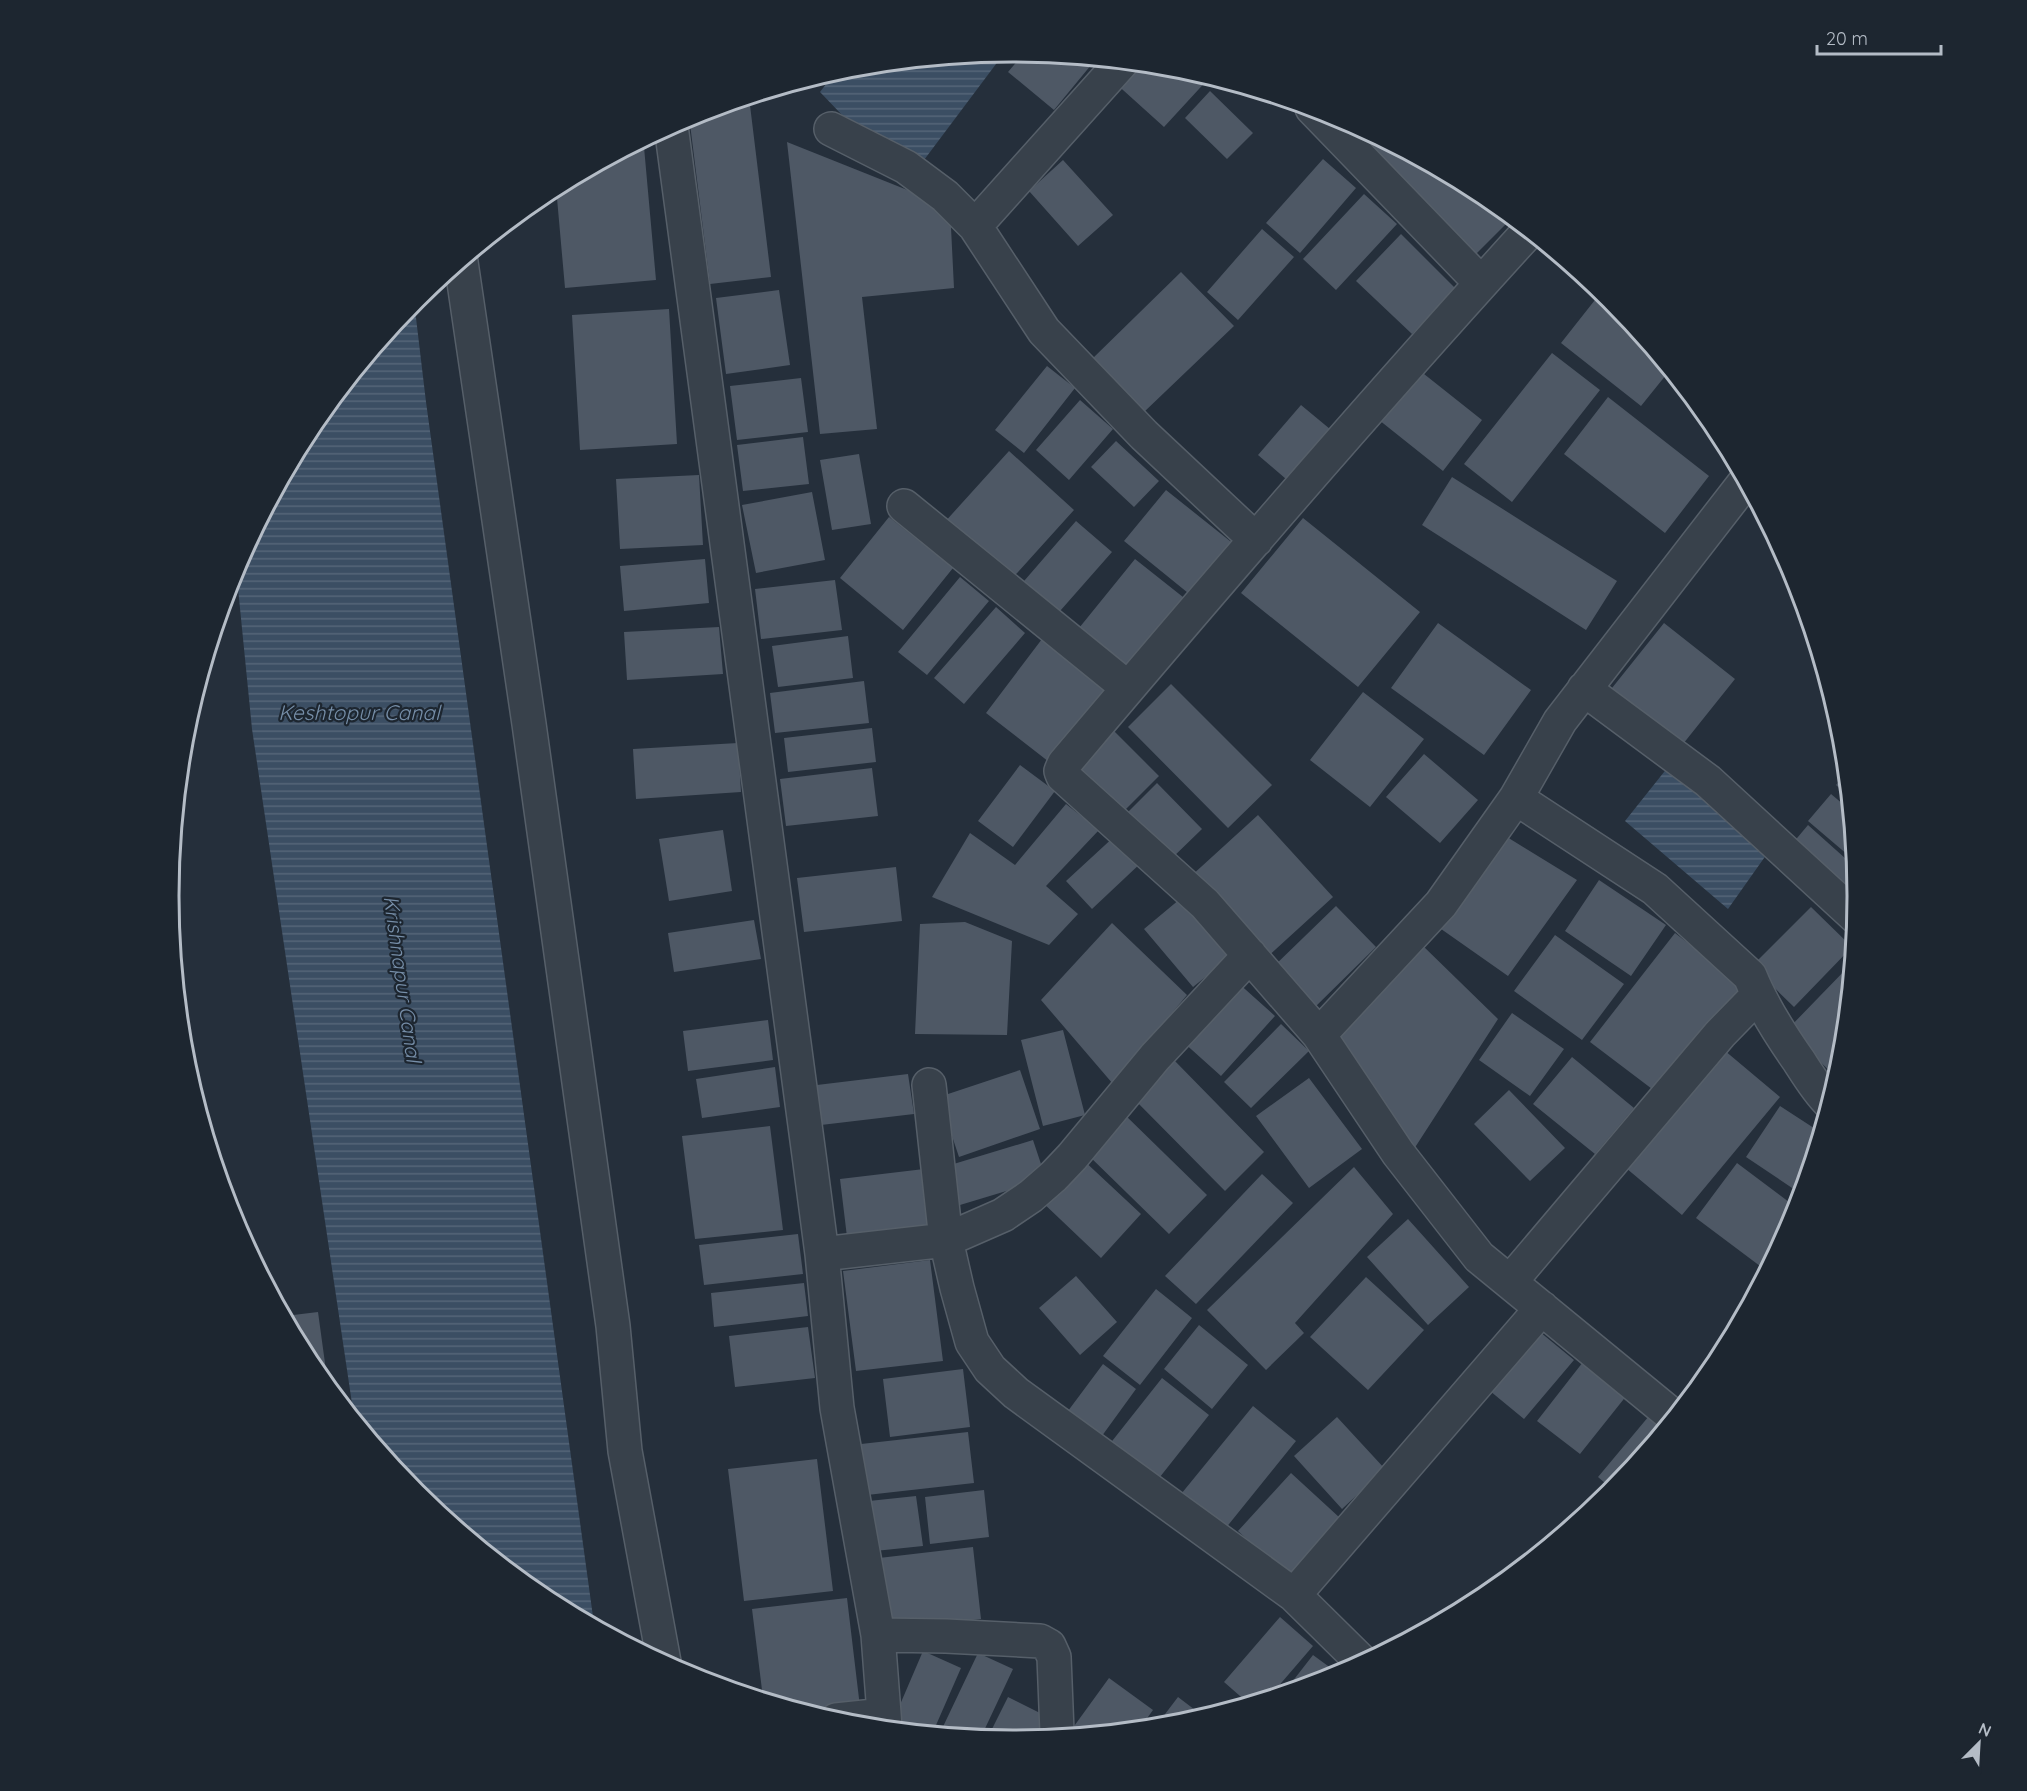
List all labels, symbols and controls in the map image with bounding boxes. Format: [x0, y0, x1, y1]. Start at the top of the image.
scale bar [1817, 18, 1942, 56]
text: 20 m [1826, 27, 1868, 50]
water label: Keshtopur Canal [278, 699, 442, 725]
water label: Krishnapur Canal [378, 894, 428, 1066]
north arrow [1949, 1713, 2009, 1773]
text: N [1976, 1718, 1995, 1741]

